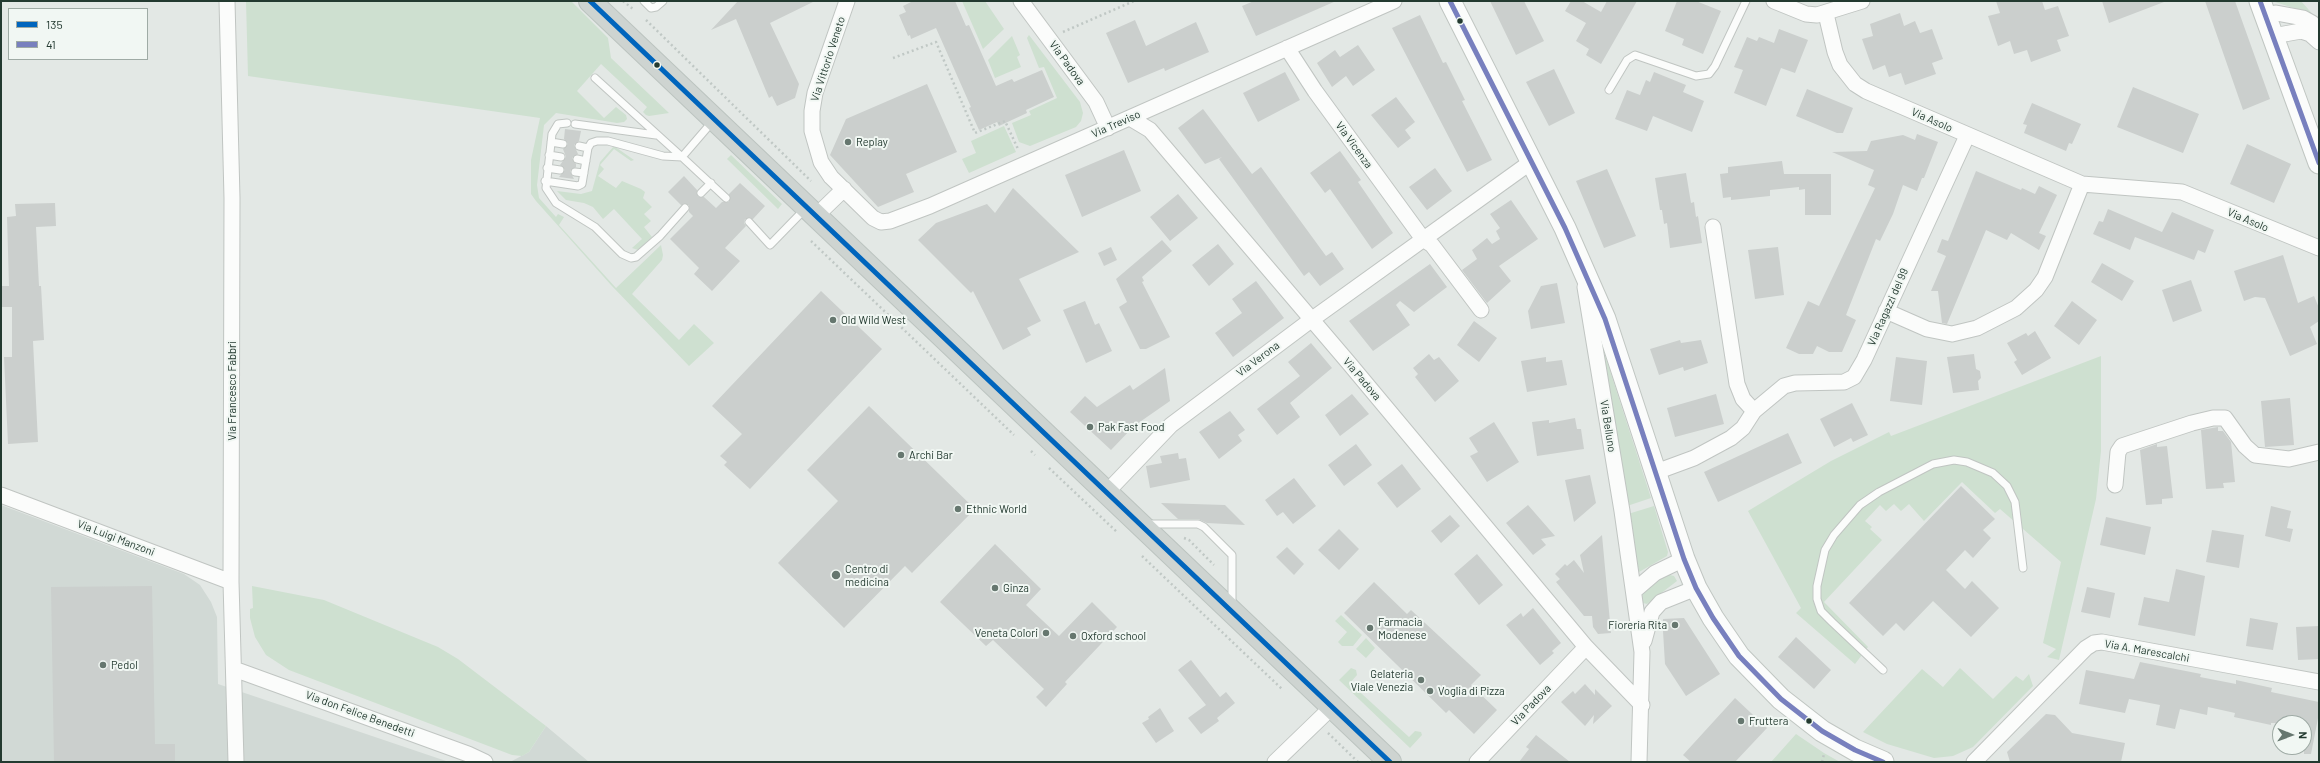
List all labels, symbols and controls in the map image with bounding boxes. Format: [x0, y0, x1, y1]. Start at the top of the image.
legend [8, 8, 148, 60]
street label: Via Vittorio Veneto [808, 15, 848, 103]
unlabelled marker [1455, 16, 1465, 26]
text: 135 [46, 17, 63, 31]
text: 41 [46, 37, 56, 51]
street label: Via Padova [1046, 38, 1088, 88]
unlabelled marker [652, 60, 662, 70]
street label: Via Asolo [1909, 105, 1955, 135]
street label: Via Treviso [1090, 107, 1142, 141]
street label: Via Vicenza [1333, 119, 1375, 171]
place label: Replay [856, 135, 888, 149]
marker: Replay [843, 137, 853, 147]
street label: Via Asolo [2225, 205, 2271, 235]
street label: Via Ragazzi del 99 [1865, 266, 1911, 348]
place label: Old Wild West [841, 313, 906, 327]
marker: Old Wild West [828, 315, 838, 325]
street label: Via Verona [1234, 339, 1282, 379]
street label: Via Francesco Fabbri [225, 341, 239, 441]
street label: Via Padova [1340, 355, 1384, 403]
street label: Via Belluno [1597, 399, 1619, 453]
place label: Pak Fast Food [1098, 420, 1165, 434]
marker: Pak Fast Food [1085, 422, 1095, 432]
place label: Archi Bar [909, 448, 953, 462]
marker: Archi Bar [896, 450, 906, 460]
place label: Ethnic World [966, 502, 1027, 516]
marker: Ethnic World [953, 504, 963, 514]
street label: Via Luigi Manzoni [75, 517, 157, 559]
place label: Centro di medicina [845, 562, 889, 588]
marker: Centro di medicina [830, 569, 842, 581]
place label: Ginza [1003, 581, 1029, 595]
marker: Ginza [990, 583, 1000, 593]
place label: Farmacia Modenese [1378, 615, 1426, 641]
place label: Fioreria Rita [1608, 618, 1667, 632]
marker: Fioreria Rita [1670, 620, 1680, 630]
marker: Farmacia Modenese [1365, 623, 1375, 633]
place label: Veneta Colori [975, 626, 1038, 640]
marker: Veneta Colori [1041, 628, 1051, 638]
place label: Oxford school [1081, 629, 1146, 643]
marker: Oxford school [1068, 631, 1078, 641]
street label: Via A. Marescalchi [2104, 637, 2190, 665]
place label: Pedol [111, 658, 138, 672]
marker: Pedol [98, 660, 108, 670]
place label: Gelateria Viale Venezia [1351, 667, 1413, 693]
marker: Gelateria Viale Venezia [1416, 675, 1426, 685]
street label: Via Padova [1508, 682, 1554, 728]
place label: Voglia di Pizza [1438, 684, 1505, 698]
marker: Voglia di Pizza [1425, 686, 1435, 696]
street label: Via don Felice Benedetti [304, 688, 416, 740]
place label: Fruttera [1749, 714, 1788, 728]
north arrow [2272, 715, 2312, 755]
marker: Fruttera [1736, 716, 1746, 726]
unlabelled marker [1804, 716, 1814, 726]
text: N [2297, 731, 2310, 739]

